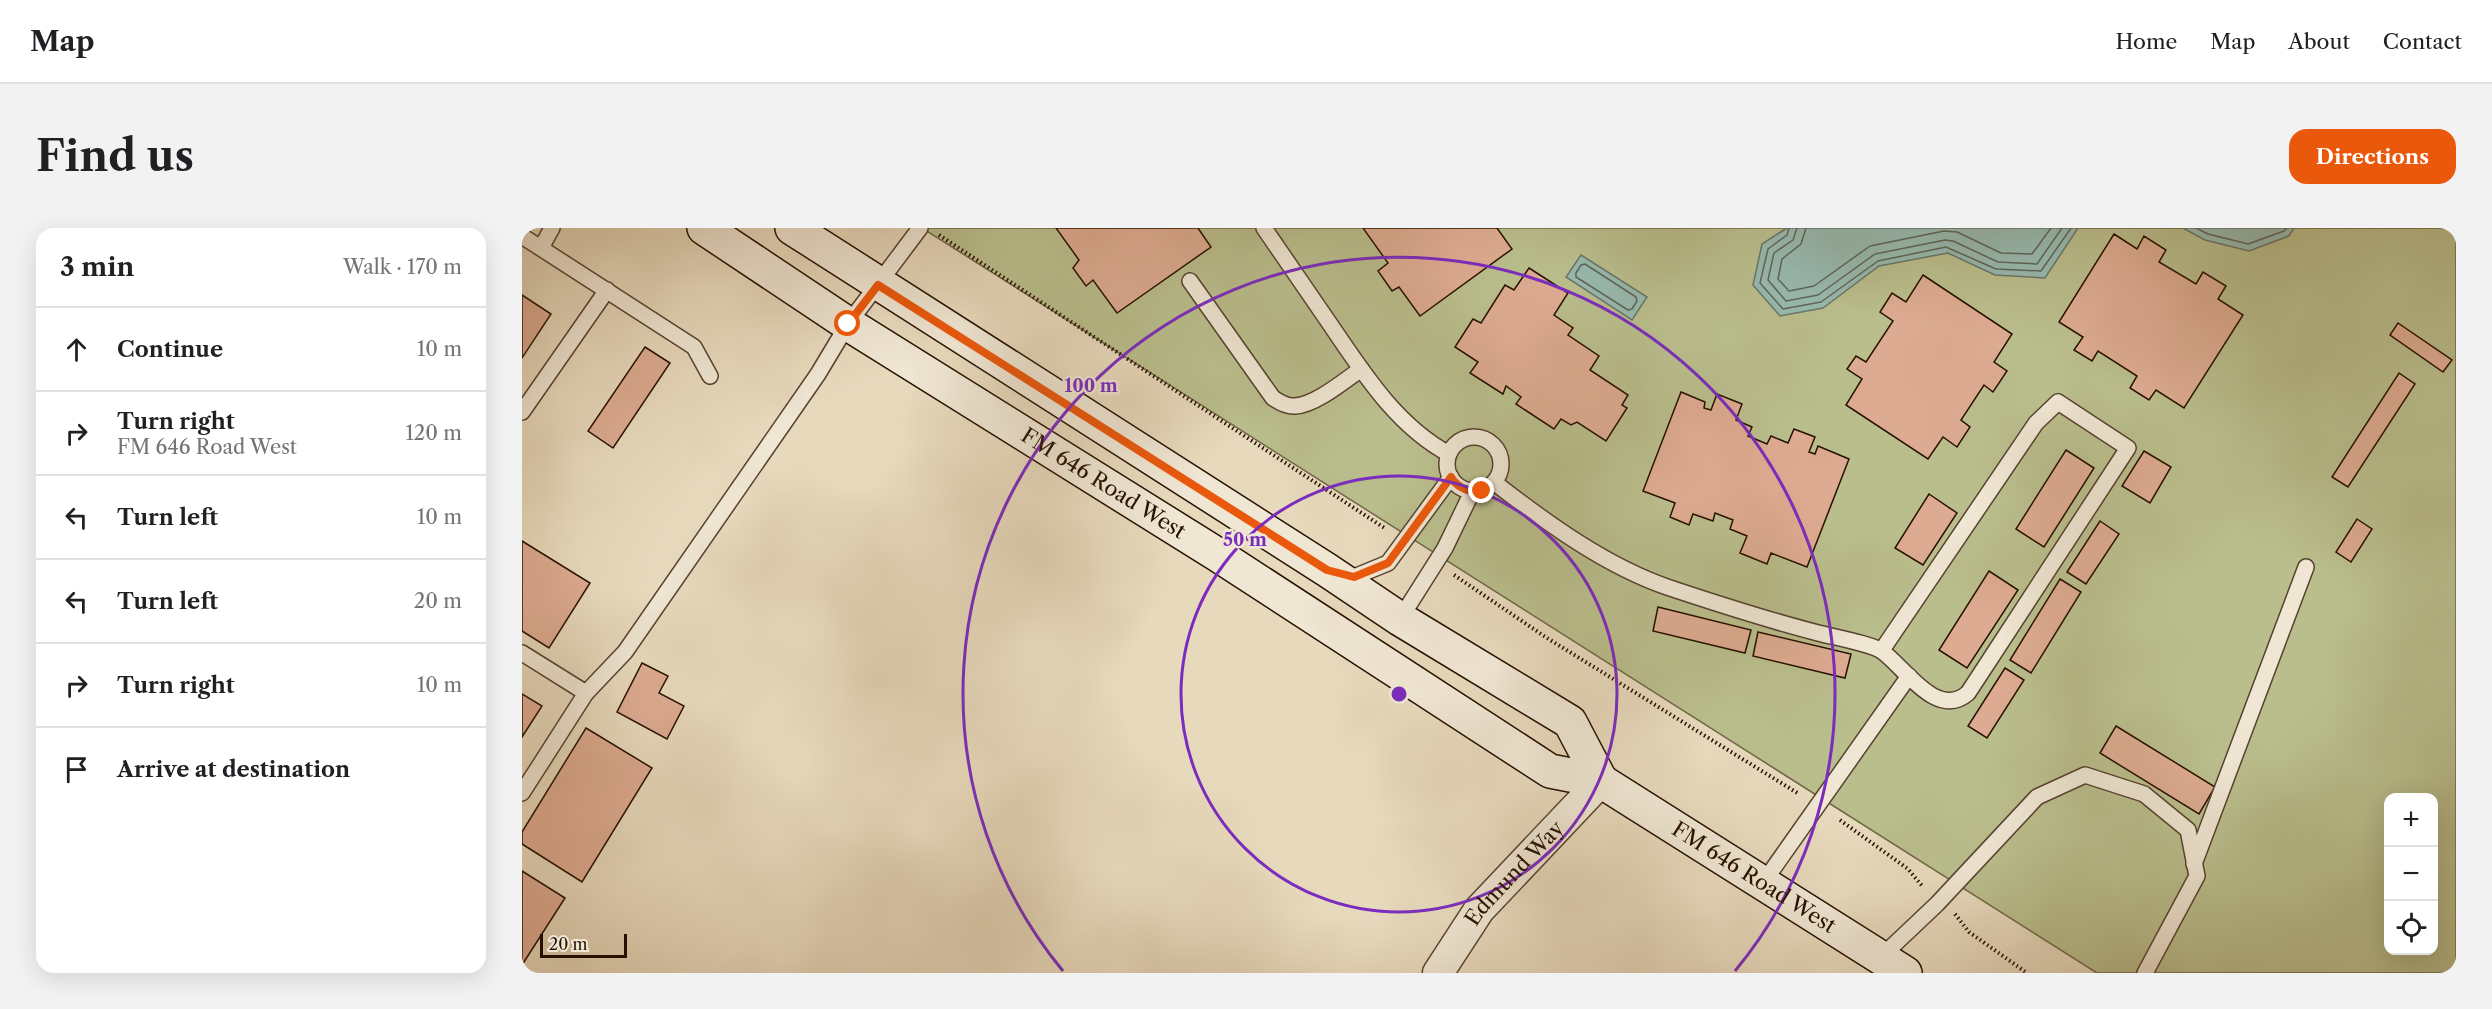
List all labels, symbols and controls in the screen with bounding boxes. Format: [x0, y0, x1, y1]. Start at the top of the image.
text: Map [30, 24, 94, 58]
text: Home [2116, 29, 2177, 54]
text: Map [2210, 29, 2255, 54]
text: About [2288, 29, 2350, 54]
text: Contact [2383, 29, 2462, 54]
button: Directions [2289, 129, 2456, 184]
text: Find us [36, 130, 194, 182]
text: 3 min [60, 251, 134, 283]
text: Walk · 170 m [343, 255, 462, 279]
route start [834, 310, 860, 336]
icon: ahead [60, 333, 93, 366]
text: Continue [117, 336, 223, 363]
text: 10 m [417, 337, 462, 361]
text: 100 m [1064, 375, 1118, 397]
text: Turn right [117, 408, 235, 435]
icon: right [60, 417, 93, 450]
text: 120 m [405, 421, 462, 445]
street label: FM 646 Road West [1017, 422, 1191, 544]
text: FM 646 Road West [117, 435, 297, 459]
route end [1468, 477, 1494, 503]
icon: left [60, 501, 93, 534]
text: Turn left [117, 504, 218, 531]
text: 10 m [417, 505, 462, 529]
text: 50 m [1223, 529, 1267, 551]
icon: left [60, 585, 93, 618]
text: Turn left [117, 588, 218, 615]
text: 20 m [414, 589, 462, 613]
icon: right [60, 669, 93, 702]
text: Turn right [117, 672, 235, 699]
text: 10 m [417, 673, 462, 697]
centre of rings [1389, 684, 1409, 704]
icon: arrive [60, 753, 93, 786]
text: Arrive at destination [117, 756, 350, 783]
map controls [2384, 793, 2438, 955]
button: + [2384, 793, 2438, 847]
street label: Edmund Way [1459, 815, 1569, 930]
street label: FM 646 Road West [1667, 816, 1841, 938]
button: − [2384, 847, 2438, 901]
button: locate [2384, 901, 2438, 955]
scale bar [540, 931, 627, 958]
text: 20 m [549, 934, 588, 954]

